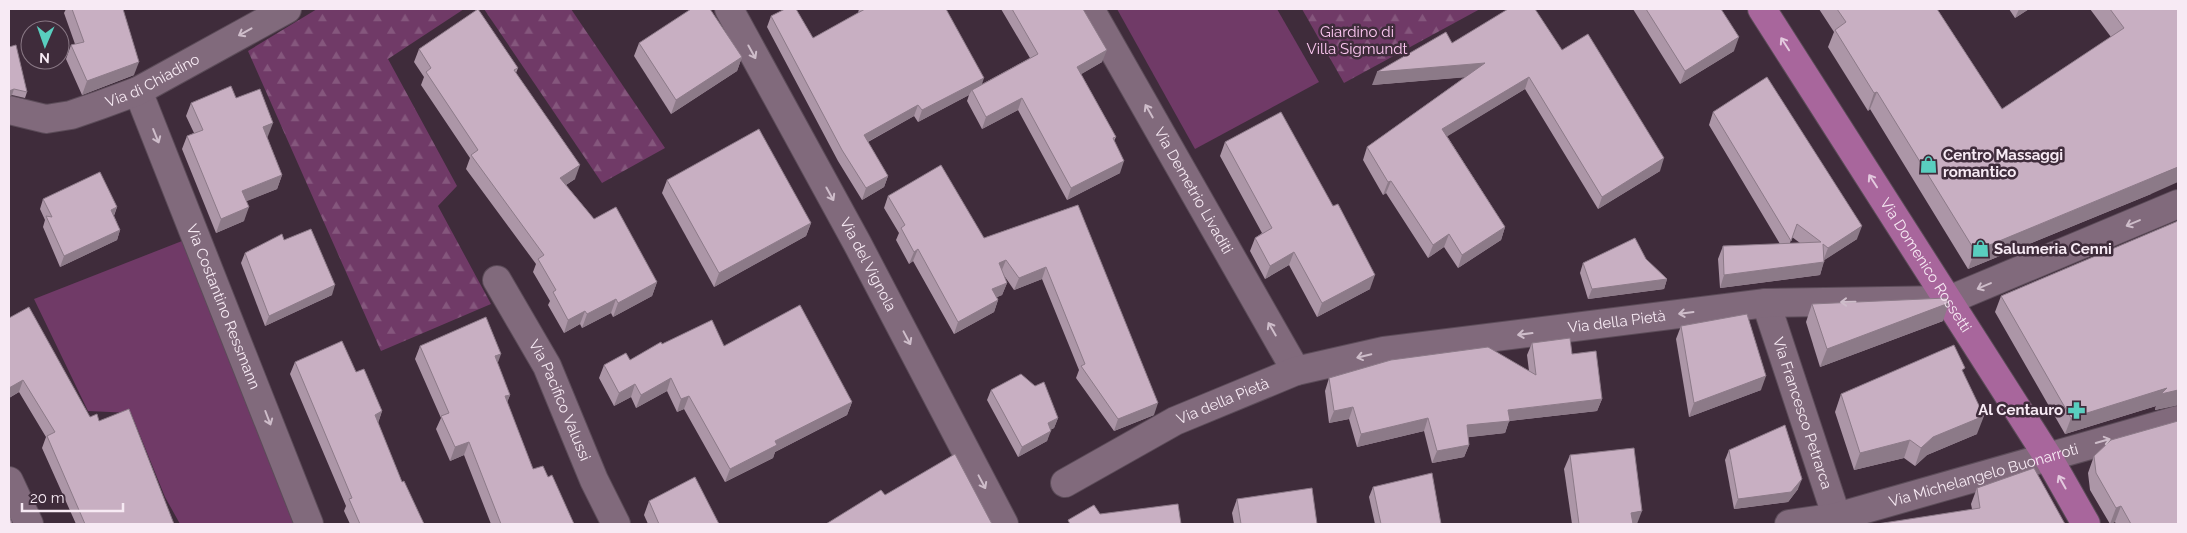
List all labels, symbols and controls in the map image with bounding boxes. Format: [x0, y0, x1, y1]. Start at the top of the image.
north arrow [20, 20, 70, 70]
park label: Giardino di Villa Sigmundt [1306, 23, 1408, 58]
one-way arrow [238, 28, 252, 38]
one-way arrow [1780, 38, 1790, 52]
one-way arrow [748, 44, 758, 58]
text: N [39, 50, 50, 66]
street label: Via di Chiadino [103, 50, 203, 111]
one-way arrow [1143, 105, 1153, 119]
street label: Via Demetrio Livaditi [1150, 124, 1237, 257]
one-way arrow [152, 128, 162, 143]
place label: Centro Massaggi romantico [1943, 146, 2063, 181]
shop icon: Centro Massaggi romantico [1919, 154, 1939, 174]
one-way arrow [1867, 175, 1877, 189]
one-way arrow [826, 186, 836, 201]
street label: Via Domenico Rossetti [1876, 195, 1975, 336]
street label: Via del Vignola [836, 215, 900, 314]
one-way arrow [2126, 219, 2141, 228]
street label: Via Costantino Ressmann [183, 222, 264, 392]
shop icon: Salumeria Cenni [1970, 239, 1990, 259]
place label: Salumeria Cenni [1994, 240, 2112, 258]
one-way arrow [1976, 282, 1992, 291]
one-way arrow [1840, 297, 1856, 307]
street label: Via della Pietà [1567, 307, 1667, 337]
one-way arrow [1678, 308, 1694, 318]
one-way arrow [1267, 321, 1277, 336]
one-way arrow [1517, 329, 1533, 339]
one-way arrow [902, 330, 912, 345]
street label: Via Francesco Petrarca [1769, 335, 1836, 491]
street label: Via Pacifico Valussi [525, 336, 594, 464]
one-way arrow [1356, 352, 1372, 361]
street label: Via della Pietà [1174, 374, 1272, 428]
pharmacy icon: Al Centauro [2067, 400, 2087, 420]
place label: Al Centauro [1978, 401, 2063, 419]
one-way arrow [264, 410, 273, 425]
one-way arrow [2094, 436, 2110, 446]
street label: Via Michelangelo Buonarroti [1887, 440, 2080, 511]
one-way arrow [977, 474, 987, 489]
one-way arrow [2057, 474, 2067, 489]
scale bar [22, 480, 124, 512]
text: 20 m [30, 489, 65, 507]

